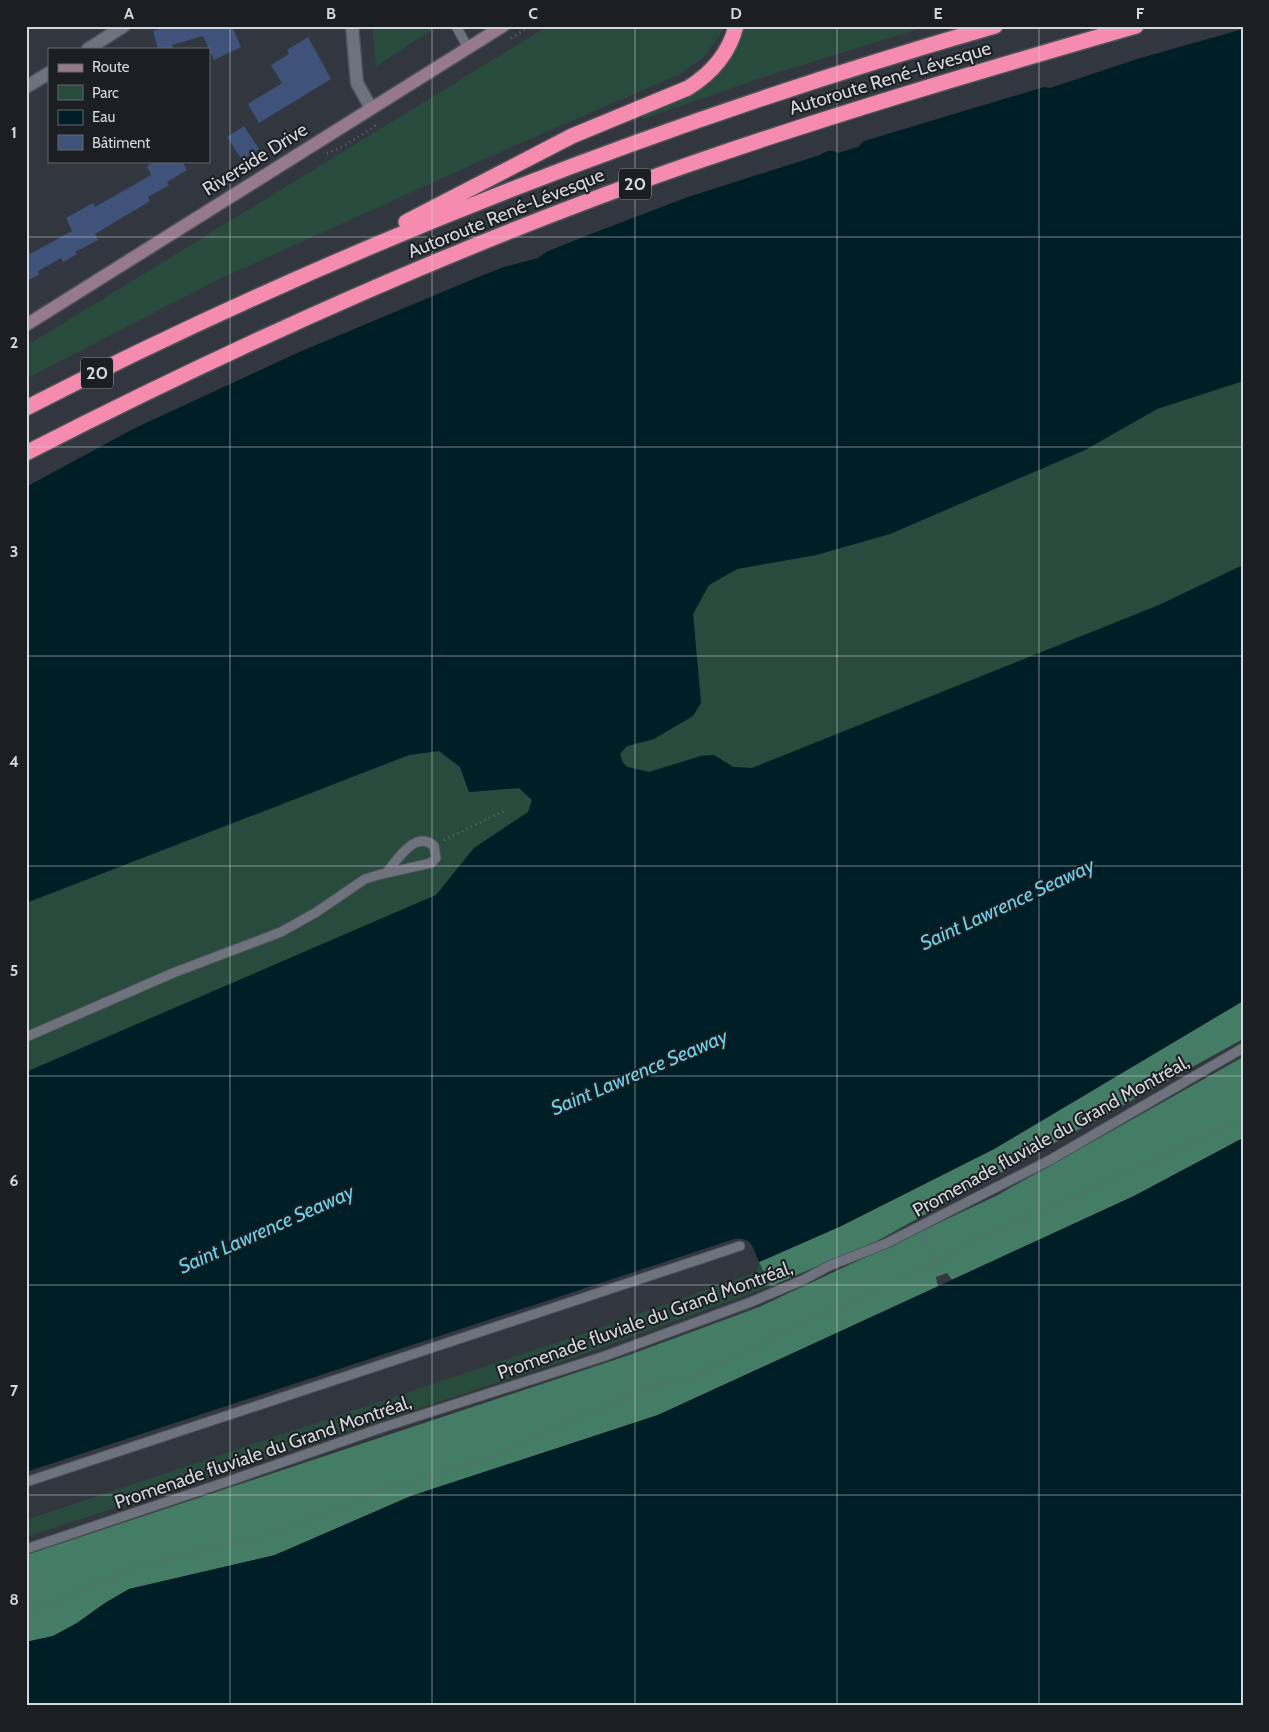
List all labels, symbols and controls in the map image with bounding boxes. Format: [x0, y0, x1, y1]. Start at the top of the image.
text: A [124, 4, 134, 23]
text: B [326, 4, 336, 23]
text: C [528, 4, 538, 23]
text: D [730, 4, 742, 23]
text: E [933, 4, 943, 23]
text: F [1136, 4, 1145, 23]
street label: Autoroute René-Lévesque [786, 36, 994, 120]
legend [48, 48, 210, 162]
text: Route [92, 58, 130, 76]
text: Parc [92, 84, 119, 102]
text: Eau [92, 108, 115, 126]
street label: Riverside Drive [198, 117, 312, 200]
text: 1 [11, 123, 17, 142]
text: Bâtiment [92, 134, 150, 152]
street label: Autoroute René-Lévesque [404, 163, 608, 263]
road number: 20 [619, 168, 651, 200]
text: 2 [10, 333, 18, 352]
road number: 20 [81, 358, 113, 388]
text: 3 [10, 542, 18, 561]
text: 4 [9, 752, 19, 771]
water label: Saint Lawrence Seaway [916, 853, 1099, 955]
text: 5 [10, 961, 18, 980]
water label: Saint Lawrence Seaway [547, 1024, 732, 1120]
street label: Promenade fluviale du Grand Montréal, [909, 1050, 1193, 1222]
text: 6 [10, 1171, 19, 1190]
water label: Saint Lawrence Seaway [174, 1179, 358, 1279]
street label: Promenade fluviale du Grand Montréal, [494, 1256, 796, 1384]
text: 7 [10, 1381, 19, 1400]
street label: Promenade fluviale du Grand Montréal, [111, 1390, 415, 1514]
text: 8 [9, 1590, 19, 1609]

